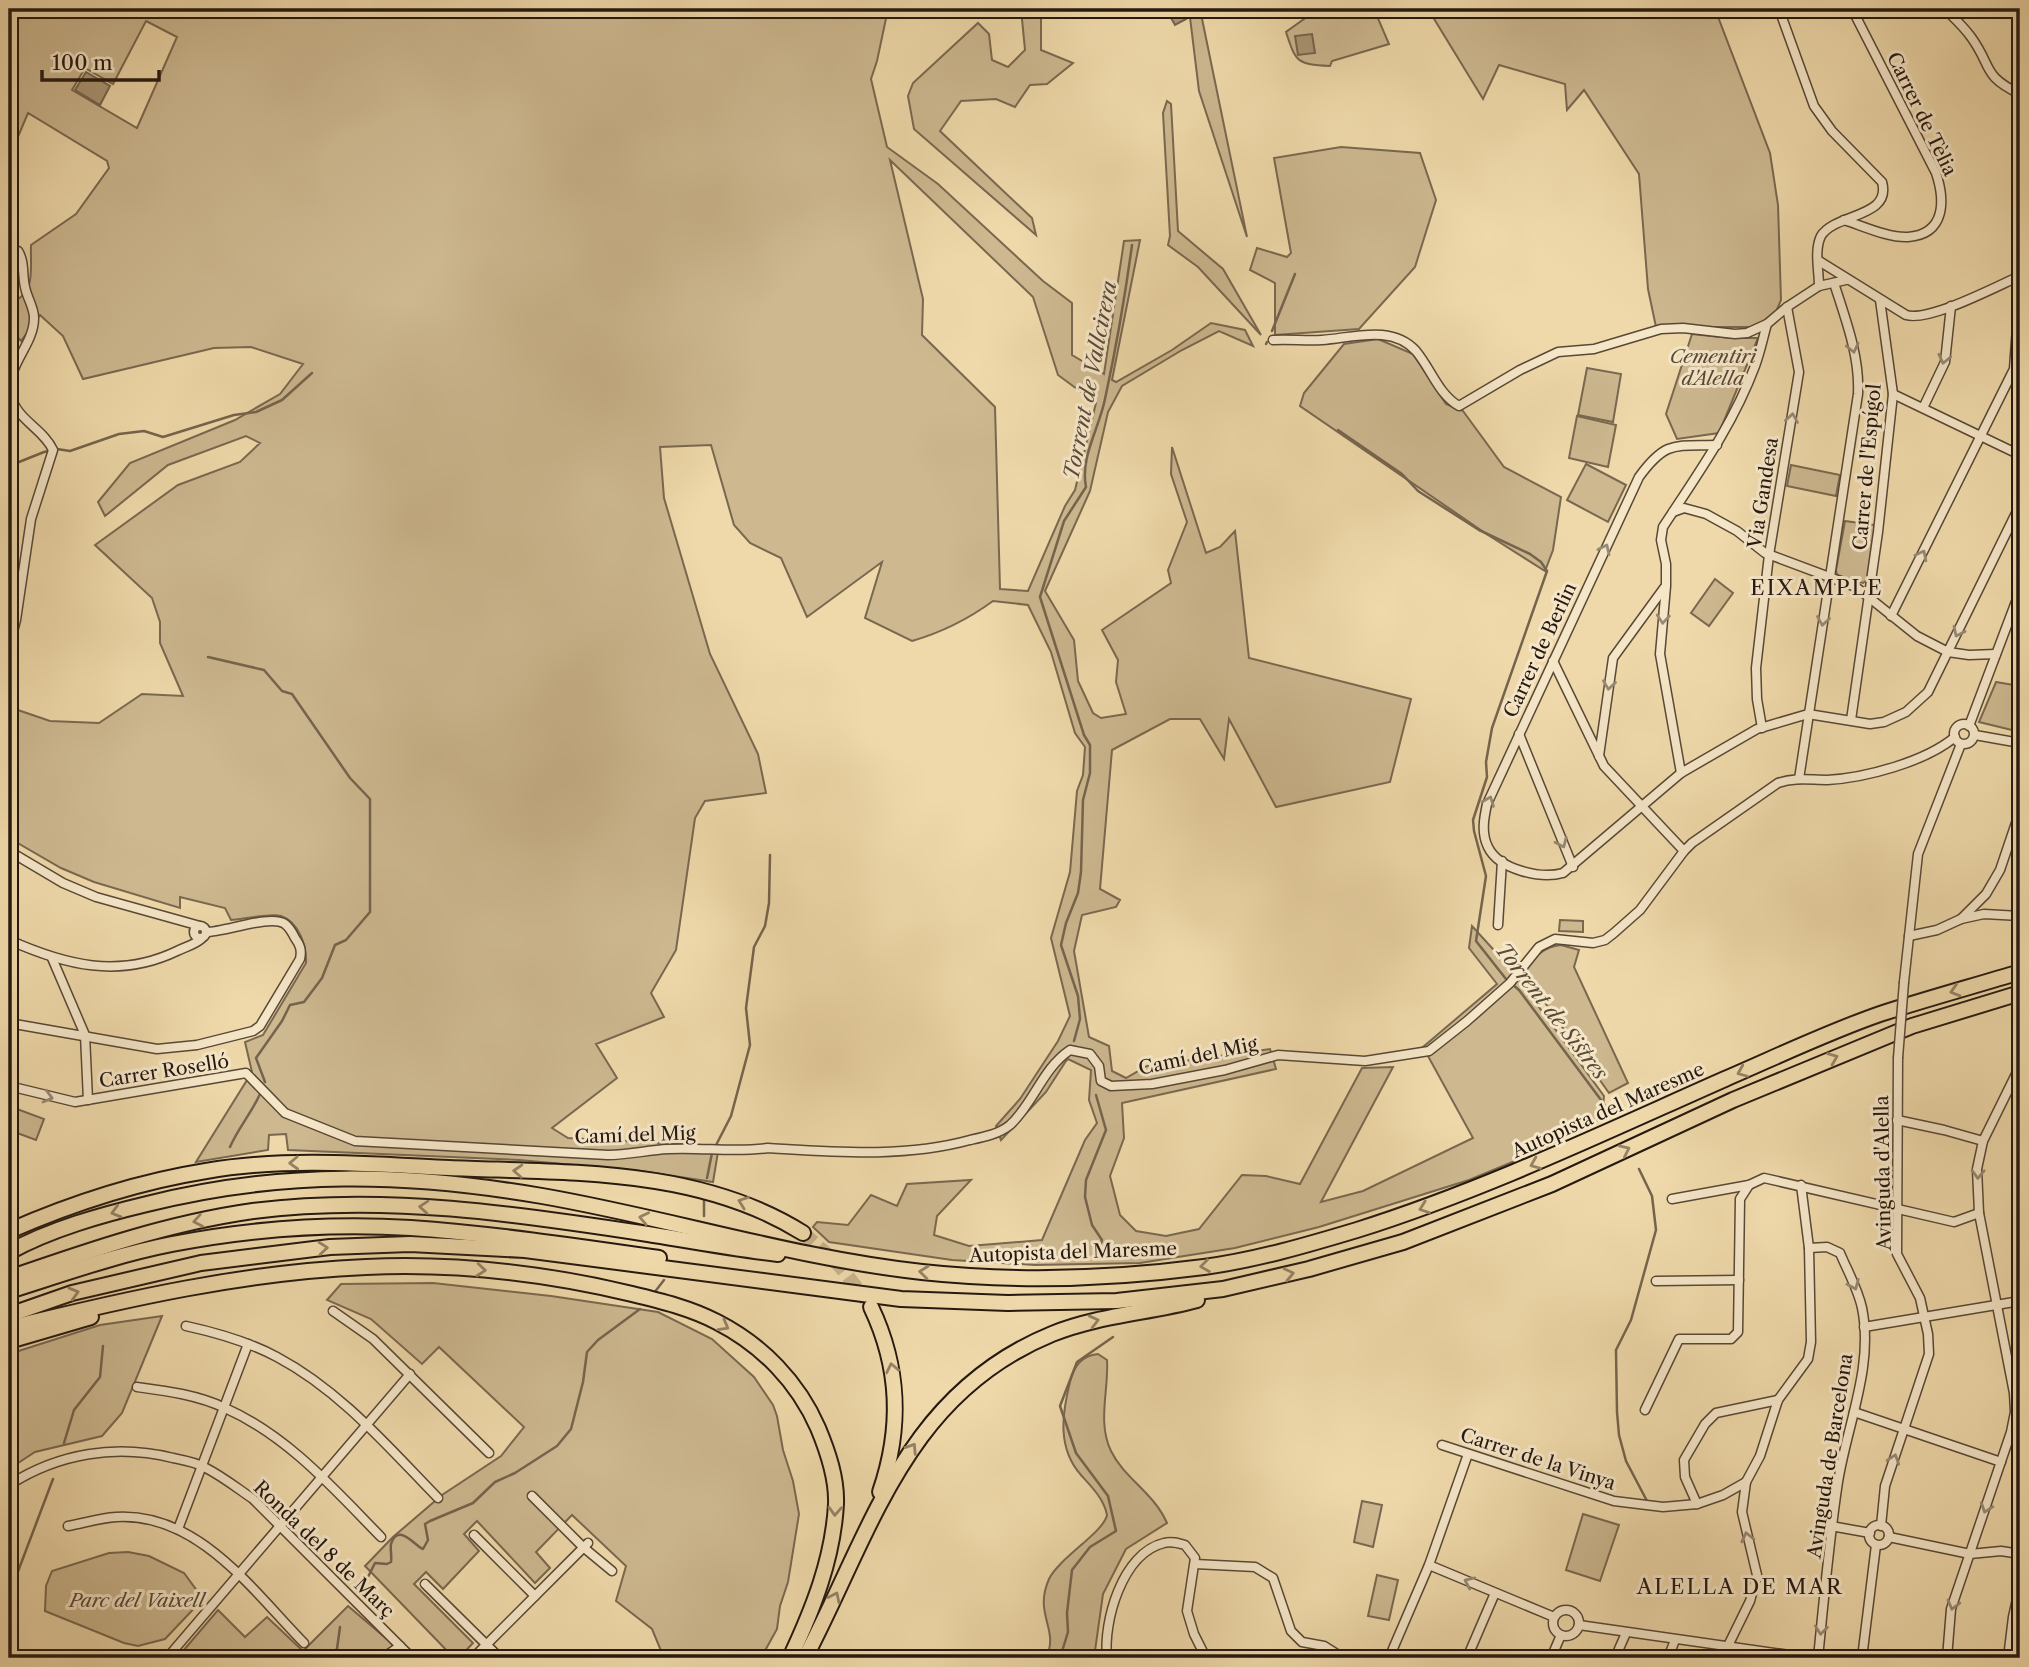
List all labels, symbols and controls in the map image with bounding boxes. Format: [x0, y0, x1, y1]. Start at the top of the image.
scale bar [42, 38, 159, 82]
street label: Carrer de Tèlia [1882, 48, 1962, 180]
text: 100 m [52, 50, 113, 75]
water label: Torrent de Vallcirera [1058, 278, 1122, 481]
one-way arrow [1845, 342, 1859, 354]
park label: Cementiri d'Alella [1670, 345, 1757, 390]
one-way arrow [1937, 353, 1952, 365]
street label: Carrer de l'Espígol [1848, 383, 1886, 551]
one-way arrow [1784, 412, 1799, 424]
street label: Via Gandesa [1743, 436, 1783, 551]
one-way arrow [1596, 544, 1610, 557]
one-way arrow [1913, 550, 1927, 562]
district label: EIXAMPLE [1750, 575, 1884, 600]
street label: Carrer de Berlin [1499, 579, 1581, 721]
one-way arrow [1656, 613, 1671, 624]
one-way arrow [1816, 615, 1831, 627]
one-way arrow [1952, 625, 1966, 637]
one-way arrow [1602, 679, 1617, 691]
one-way arrow [1481, 795, 1495, 807]
one-way arrow [1554, 836, 1568, 848]
water label: Torrent de Sistres [1491, 937, 1614, 1085]
one-way arrow [1949, 983, 1961, 998]
street label: Camí del Mig [1136, 1032, 1261, 1080]
street label: Carrer Roselló [98, 1049, 230, 1093]
one-way arrow [1826, 1053, 1838, 1067]
street label: Autopista del Maresme [1507, 1057, 1708, 1163]
one-way arrow [1737, 1063, 1749, 1077]
one-way arrow [42, 1089, 54, 1103]
street label: Avinguda d'Alella [1870, 1095, 1896, 1252]
street label: Camí del Mig [574, 1121, 697, 1149]
one-way arrow [1618, 1144, 1630, 1158]
one-way arrow [288, 1155, 299, 1170]
one-way arrow [1529, 1156, 1541, 1170]
one-way arrow [513, 1163, 524, 1178]
one-way arrow [1971, 1169, 1986, 1180]
one-way arrow [737, 1196, 749, 1210]
one-way arrow [418, 1200, 429, 1215]
one-way arrow [1419, 1200, 1431, 1214]
one-way arrow [110, 1204, 122, 1218]
one-way arrow [638, 1211, 650, 1226]
one-way arrow [192, 1212, 204, 1227]
street label: Autopista del Maresme [968, 1237, 1177, 1267]
one-way arrow [317, 1241, 328, 1256]
one-way arrow [1199, 1259, 1211, 1274]
one-way arrow [476, 1262, 487, 1277]
one-way arrow [918, 1264, 930, 1279]
one-way arrow [1283, 1268, 1295, 1282]
one-way arrow [1845, 1279, 1859, 1291]
one-way arrow [67, 1287, 79, 1302]
one-way arrow [1087, 1315, 1099, 1329]
one-way arrow [716, 1318, 729, 1331]
street label: Avinguda de Barcelona [1802, 1352, 1858, 1561]
one-way arrow [885, 1362, 900, 1374]
street label: Carrer de la Vinya [1458, 1423, 1618, 1495]
one-way arrow [904, 1443, 917, 1456]
one-way arrow [1886, 1453, 1900, 1466]
street label: Ronda del 8 de Març [249, 1476, 399, 1622]
one-way arrow [1980, 1501, 1994, 1514]
one-way arrow [828, 1505, 843, 1516]
one-way arrow [1741, 1531, 1755, 1543]
district label: ALELLA DE MAR [1636, 1574, 1843, 1599]
one-way arrow [1463, 1576, 1476, 1590]
park label: Parc del Vaixell [67, 1589, 207, 1612]
one-way arrow [827, 1592, 841, 1604]
one-way arrow [1947, 1599, 1961, 1611]
one-way arrow [1814, 1625, 1829, 1636]

